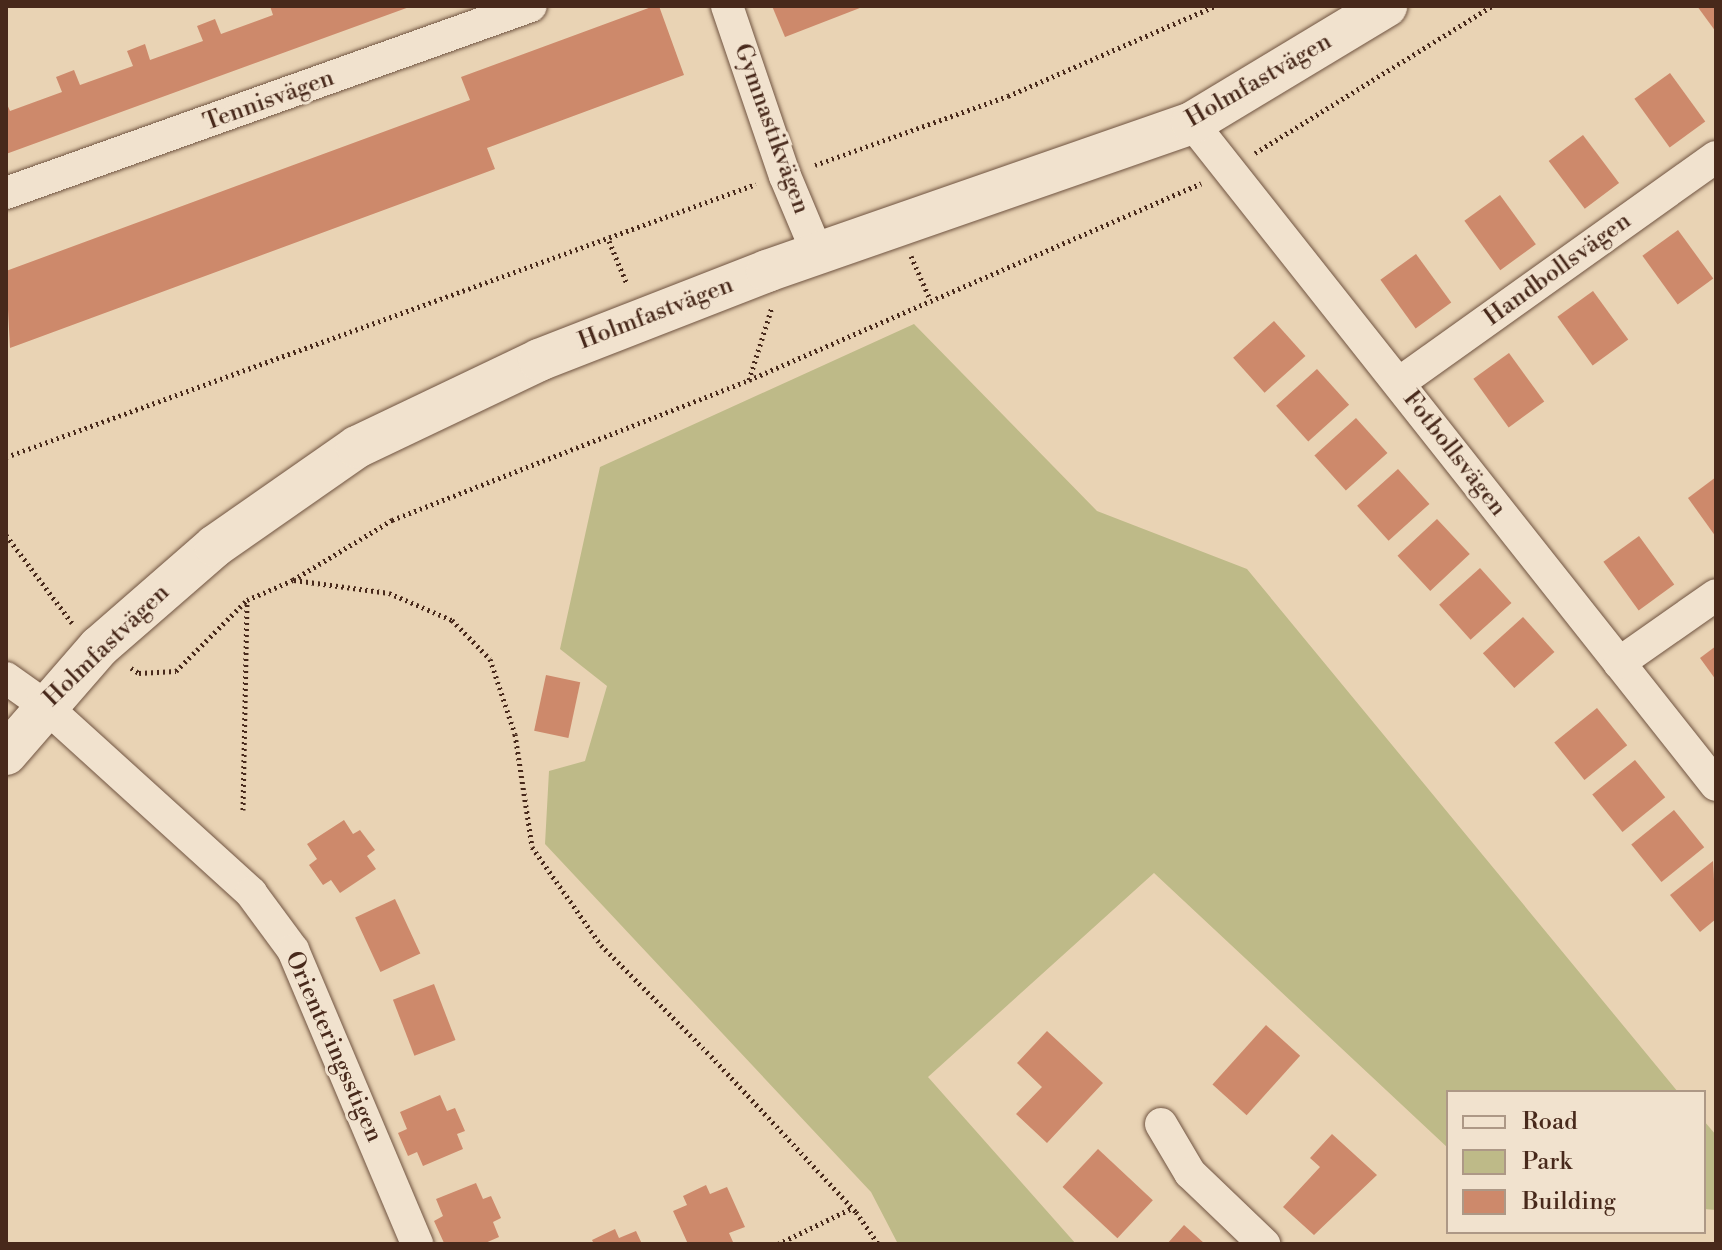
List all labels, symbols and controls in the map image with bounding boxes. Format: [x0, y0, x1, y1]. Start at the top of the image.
street label: Holmfastvägen [1181, 28, 1337, 134]
street label: Gymnastikvägen [727, 40, 815, 218]
street label: Tennisvägen [200, 64, 338, 138]
street label: Handbollsvägen [1479, 207, 1637, 333]
street label: Holmfastvägen [575, 271, 737, 357]
street label: Fotbollsvägen [1396, 386, 1512, 522]
street label: Holmfastvägen [38, 579, 176, 713]
street label: Orienteringsstigen [278, 947, 388, 1147]
legend [1446, 1090, 1706, 1234]
text: Road [1522, 1107, 1578, 1137]
text: Park [1522, 1147, 1572, 1177]
text: Building [1522, 1187, 1616, 1217]

